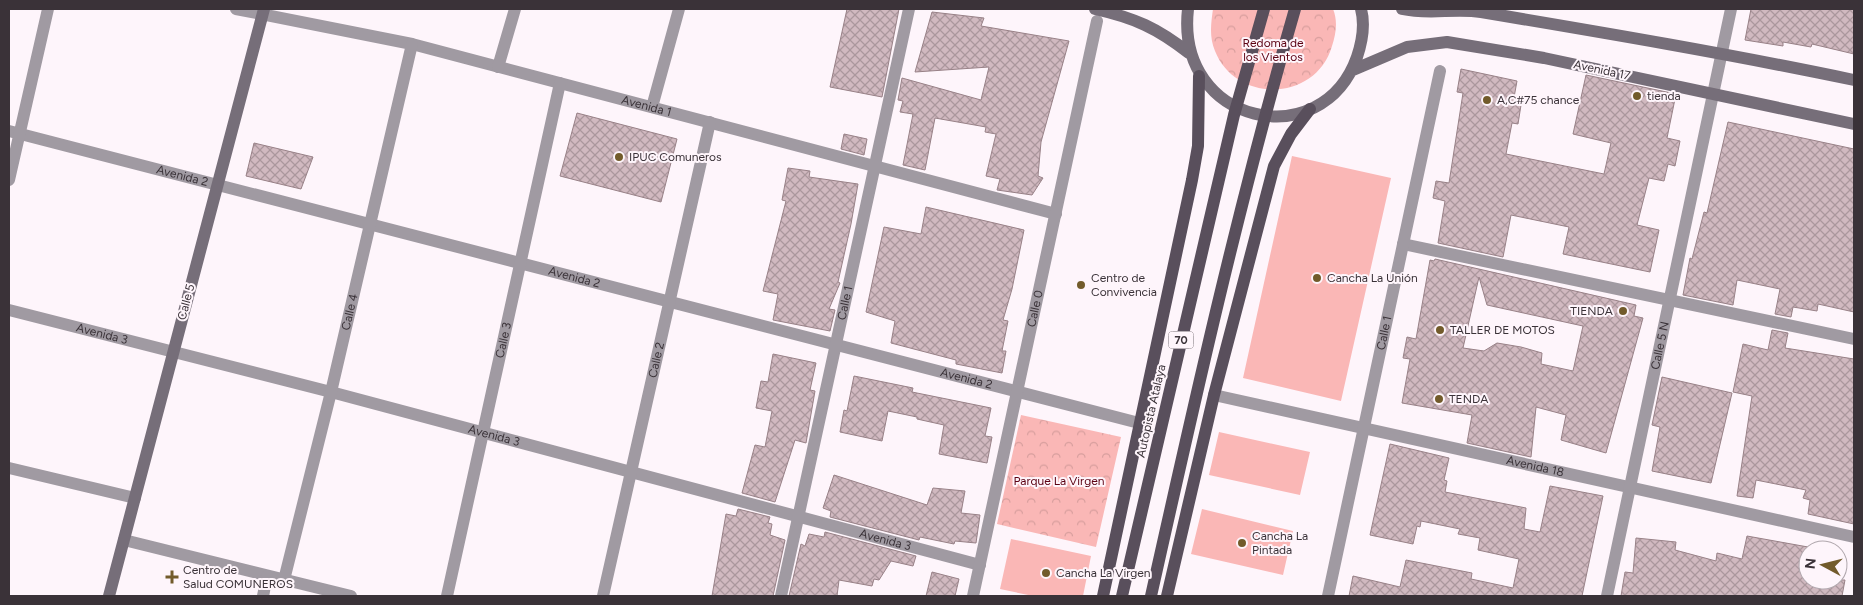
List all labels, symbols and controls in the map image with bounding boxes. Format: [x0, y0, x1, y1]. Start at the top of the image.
park label: Redoma de los Vientos [1243, 36, 1304, 64]
street label: Avenida 17 [1572, 57, 1632, 83]
place label: tienda [1647, 89, 1681, 103]
marker: tienda [1631, 90, 1643, 102]
street label: Avenida 1 [620, 93, 673, 119]
place label: A,C#75 chance [1497, 93, 1580, 107]
marker: A,C#75 chance [1481, 94, 1493, 106]
place label: IPUC Comuneros [629, 150, 722, 164]
marker: IPUC Comuneros [613, 151, 625, 163]
street label: Avenida 2 [155, 162, 210, 189]
street label: Avenida 2 [547, 264, 602, 291]
place label: Centro de Convivencia [1091, 271, 1157, 299]
place label: Cancha La Unión [1327, 271, 1418, 285]
marker: Cancha La Unión [1311, 272, 1323, 284]
marker: Centro de Convivencia [1075, 279, 1087, 291]
street label: Calle 5 [175, 282, 198, 321]
street label: Calle 1 [834, 285, 855, 321]
street label: Calle 0 [1024, 289, 1046, 328]
street label: Calle 4 [339, 292, 361, 332]
place label: TIENDA [1570, 304, 1613, 318]
marker: TIENDA [1617, 305, 1629, 317]
street label: Calle 1 [1374, 315, 1395, 351]
street label: Avenida 3 [75, 320, 129, 347]
street label: Calle 5 N [1648, 320, 1672, 371]
street label: Calle 3 [493, 321, 514, 359]
place label: TALLER DE MOTOS [1450, 323, 1555, 337]
marker: TALLER DE MOTOS [1434, 324, 1446, 336]
road number: 70 [1168, 332, 1194, 348]
street label: Calle 2 [645, 341, 667, 379]
street label: Autopista Atalaya [1133, 363, 1169, 459]
street label: Avenida 2 [939, 365, 994, 392]
place label: TENDA [1449, 392, 1488, 406]
marker: TENDA [1433, 393, 1445, 405]
street label: Avenida 3 [467, 422, 521, 449]
street label: Avenida 18 [1505, 453, 1565, 479]
park label: Parque La Virgen [1014, 474, 1105, 488]
street label: Avenida 3 [858, 526, 913, 553]
place label: Cancha La Pintada [1252, 529, 1308, 557]
marker: Cancha La Pintada [1236, 537, 1248, 549]
north arrow [1798, 540, 1848, 590]
text: N [1801, 557, 1820, 570]
place label: Centro de Salud COMUNEROS [183, 563, 293, 591]
place label: Cancha La Virgen [1056, 566, 1151, 580]
marker: Cancha La Virgen [1040, 567, 1052, 579]
marker: Centro de Salud COMUNEROS [165, 570, 179, 584]

